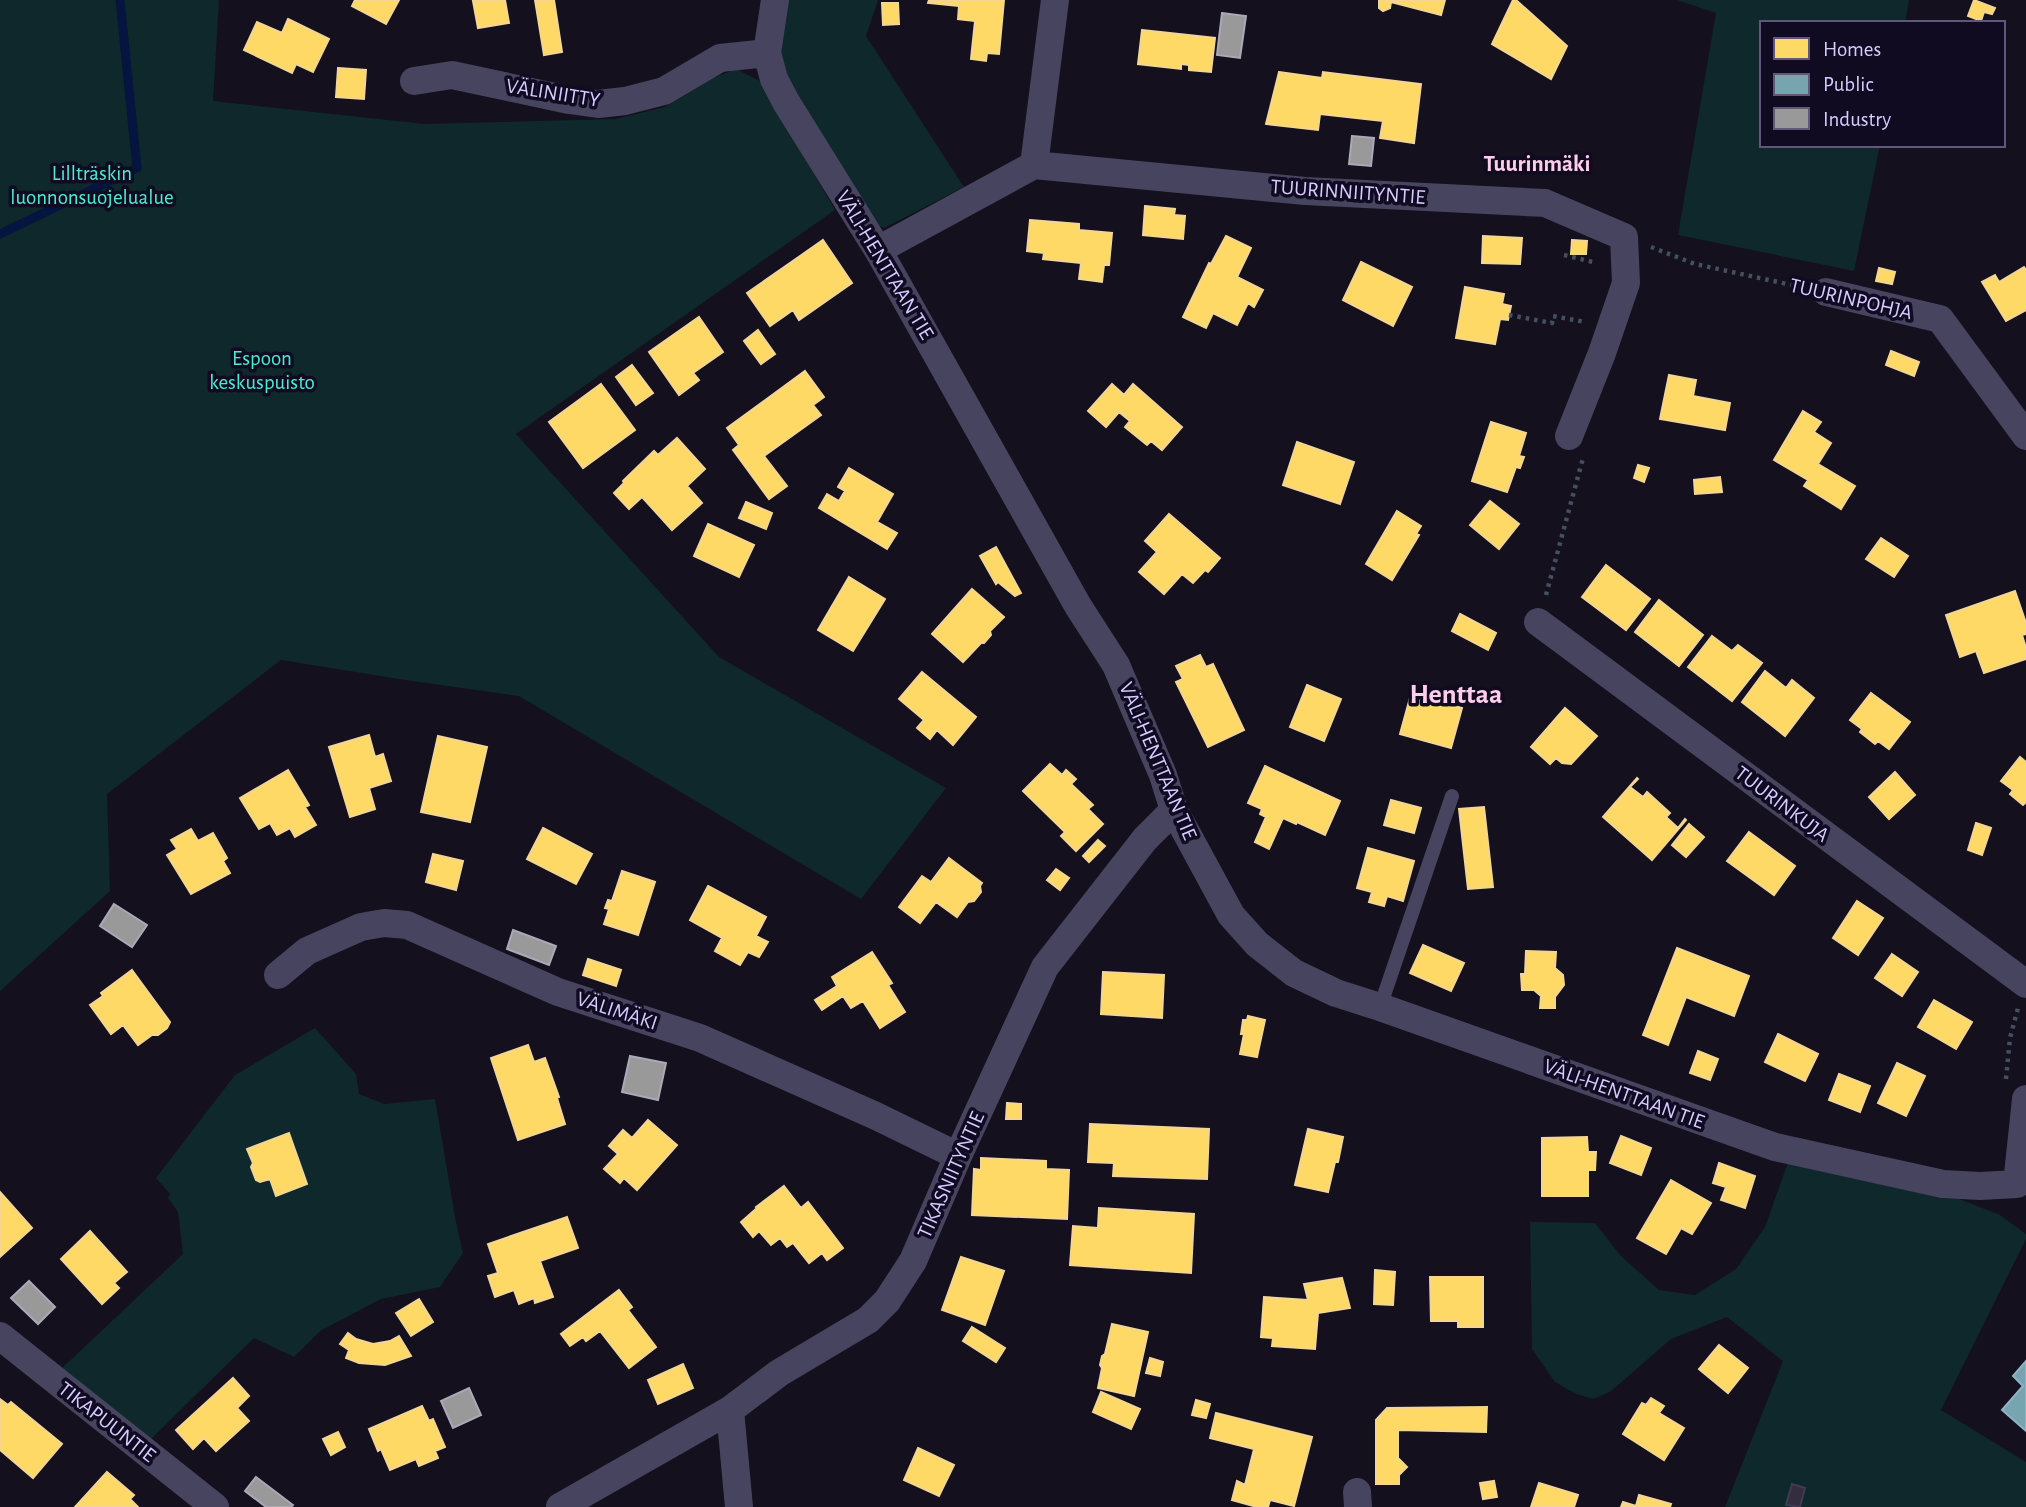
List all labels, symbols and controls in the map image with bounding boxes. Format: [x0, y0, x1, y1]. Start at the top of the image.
legend [1760, 21, 2005, 147]
text: Homes [1823, 39, 1881, 60]
street label: VÄLINIITTY [505, 74, 602, 111]
text: Public [1823, 74, 1873, 95]
text: Industry [1823, 109, 1891, 130]
district label: Tuurinmäki [1484, 153, 1590, 176]
park label: Lillträskin luonnonsuojelualue [10, 163, 174, 208]
street label: TUURINNIITYNTIE [1270, 176, 1426, 208]
street label: VÄLI-HENTTAAN TIE [832, 187, 938, 343]
street label: TUURINPOHJA [1788, 275, 1914, 323]
park label: Espoon keskuspuisto [209, 348, 315, 393]
street label: VÄLI-HENTTAAN TIE [1115, 679, 1202, 843]
district label: Henttaa [1410, 681, 1502, 709]
street label: TUURINKUJA [1731, 762, 1833, 846]
street label: VÄLIMÄKI [574, 987, 660, 1034]
street label: VÄLI-HENTTAAN TIE [1541, 1054, 1707, 1133]
street label: TIKASNIITYNTIE [914, 1109, 988, 1241]
street label: TIKAPUUNTIE [55, 1378, 159, 1466]

